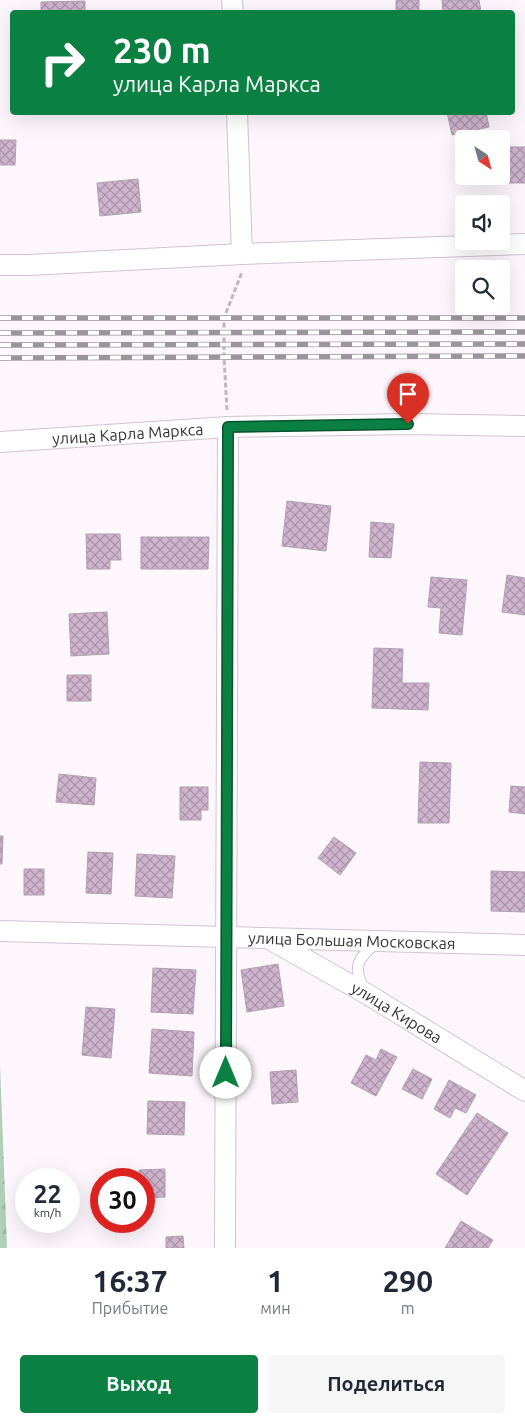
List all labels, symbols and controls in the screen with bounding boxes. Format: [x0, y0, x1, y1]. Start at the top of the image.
icon: right [30, 30, 95, 95]
text: 230 m [113, 30, 211, 70]
text: улица Карла Маркса [113, 71, 321, 96]
north arrow [455, 130, 510, 185]
map controls [455, 130, 510, 315]
button: sound [455, 195, 510, 250]
button: search [455, 260, 510, 315]
pin [387, 373, 429, 424]
icon: arrive [394, 380, 422, 408]
street label: улица Карла Маркса [52, 420, 204, 448]
street label: улица Большая Московская [248, 929, 456, 952]
street label: улица Кирова [348, 978, 445, 1047]
position arrow [199, 1046, 251, 1098]
speed limit sign: 30 [90, 1168, 155, 1233]
text: 22 [33, 1180, 62, 1208]
text: km/h [34, 1206, 61, 1219]
text: 16:37 [93, 1264, 168, 1298]
text: 1 [267, 1264, 284, 1298]
text: 290 [382, 1264, 433, 1298]
text: Прибытие [92, 1299, 168, 1317]
text: мин [260, 1299, 291, 1317]
text: m [401, 1299, 415, 1317]
button: Выход [20, 1355, 258, 1413]
button: Поделиться [268, 1355, 505, 1413]

